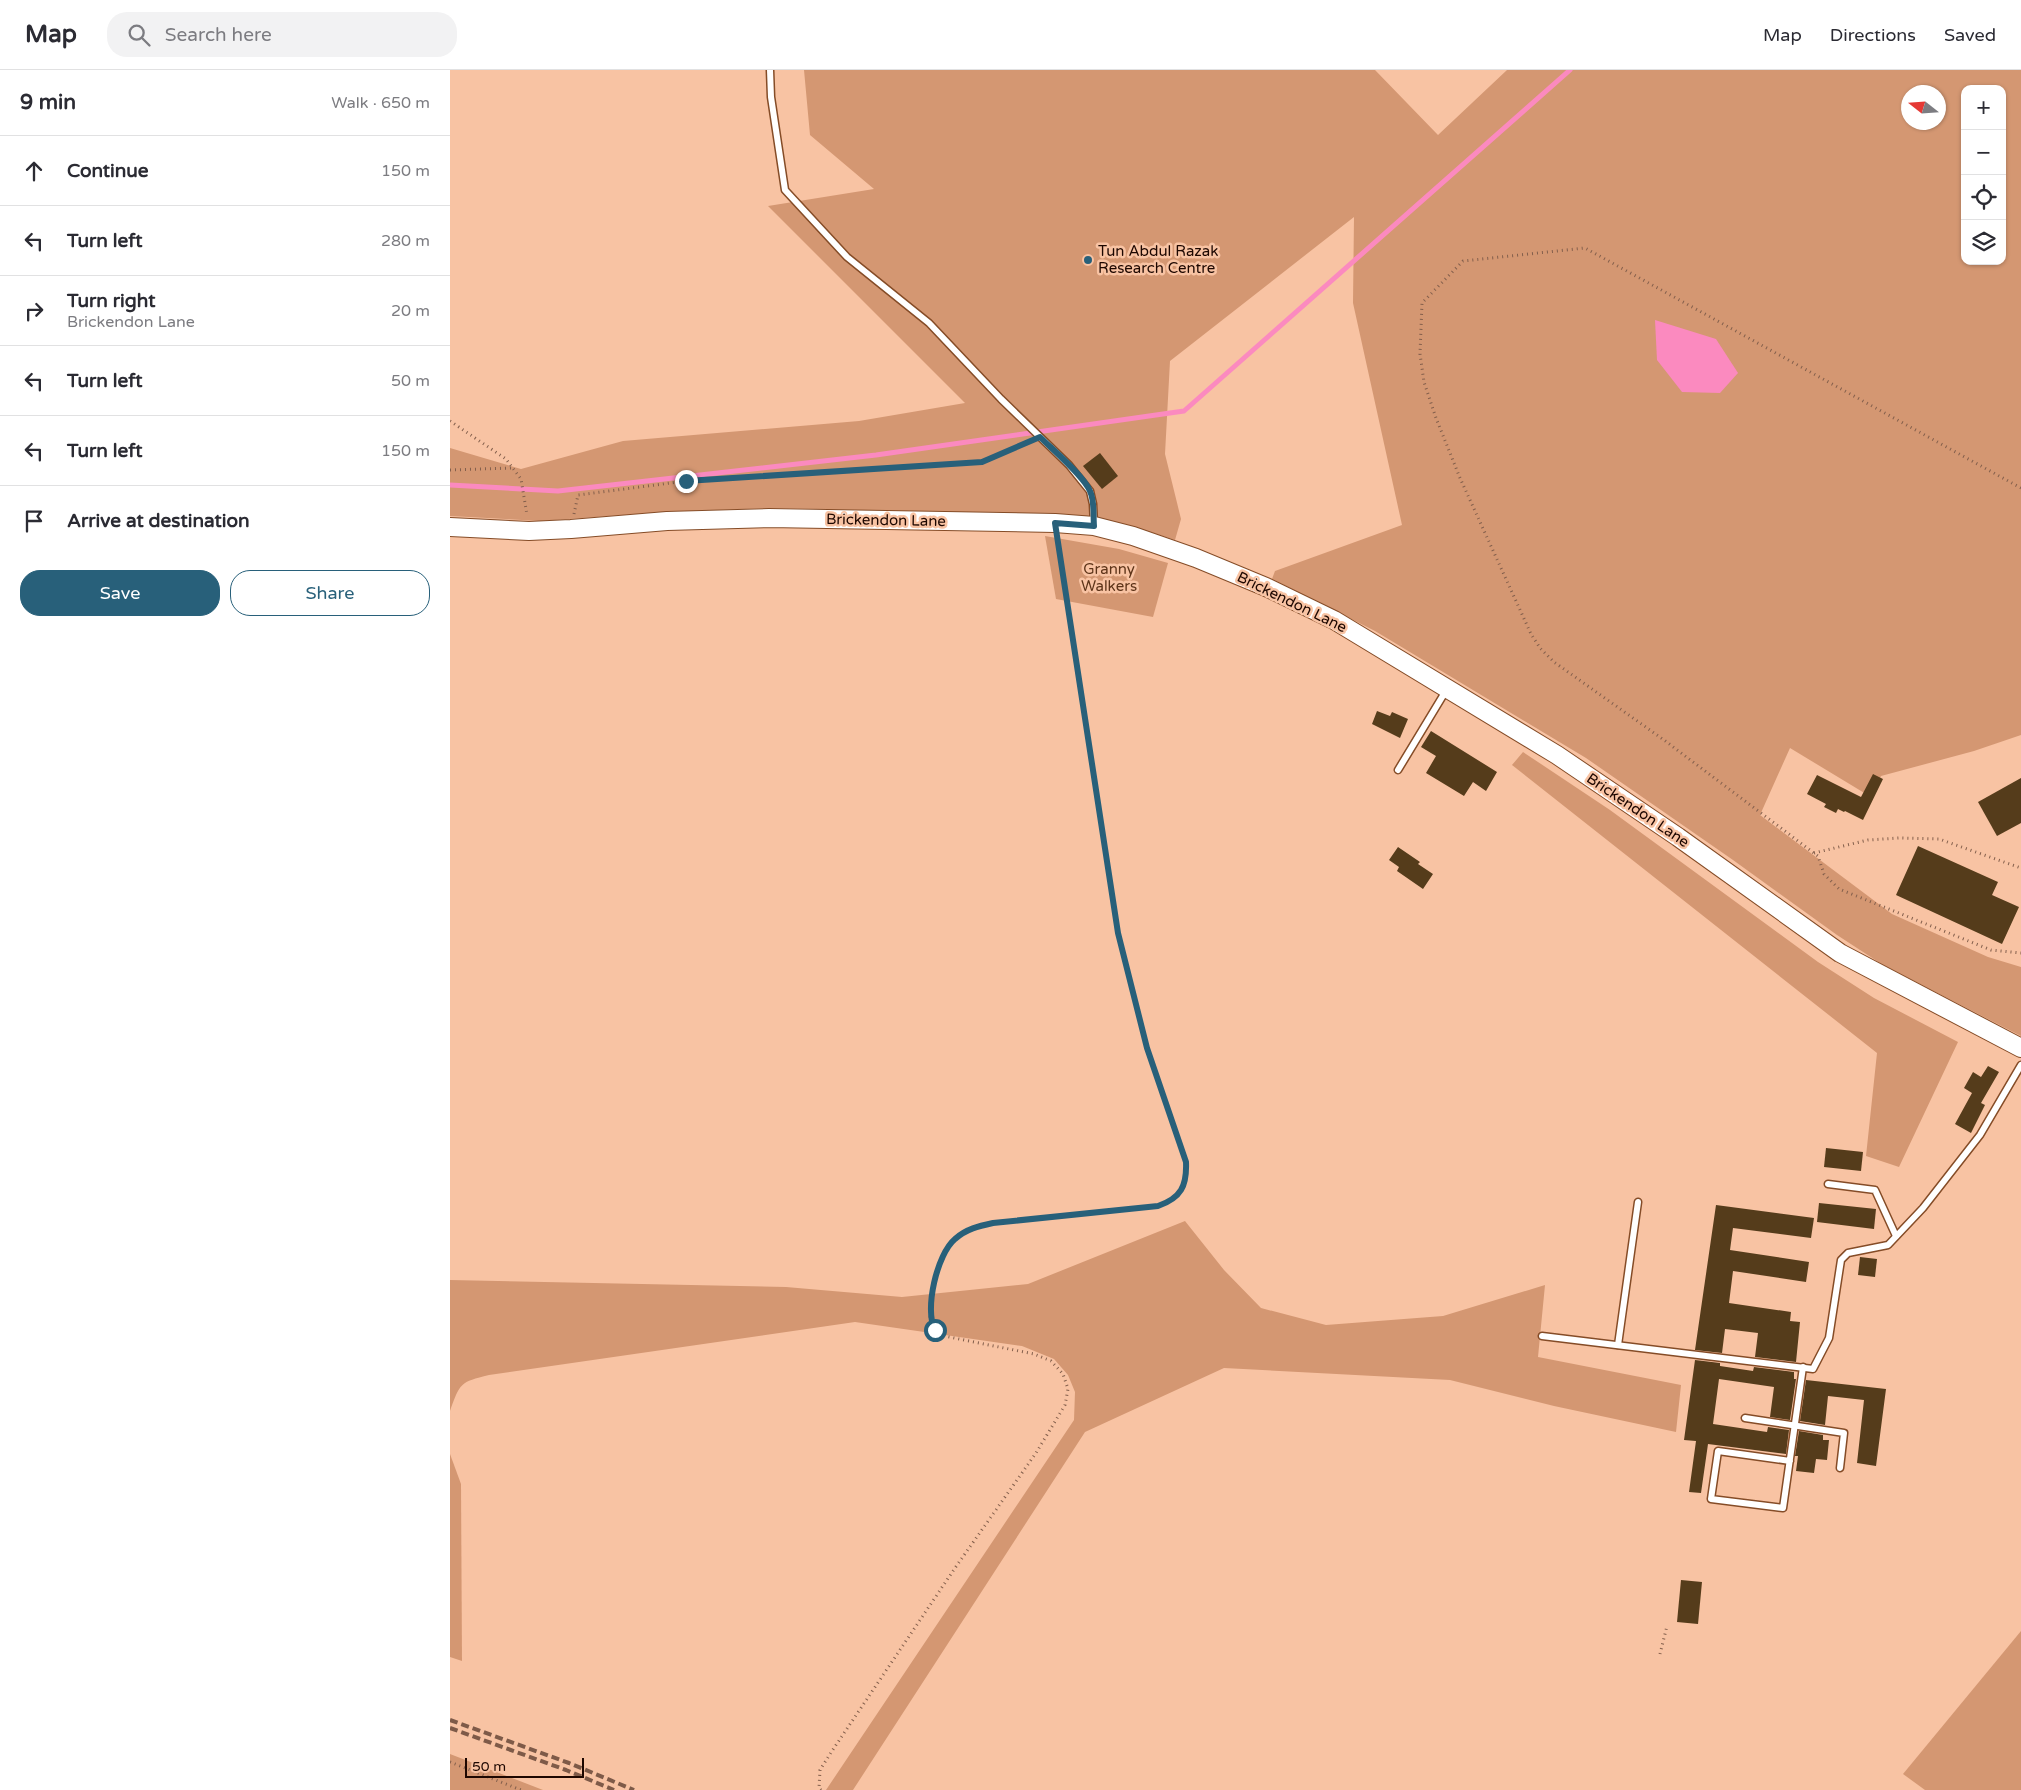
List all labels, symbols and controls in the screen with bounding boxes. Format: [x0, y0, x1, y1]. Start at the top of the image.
search box [107, 12, 457, 57]
text: Map [25, 20, 77, 49]
icon: search [125, 21, 153, 49]
text: Search here [165, 24, 272, 46]
text: Map [1763, 24, 1802, 46]
text: Directions [1830, 24, 1916, 46]
text: Saved [1944, 24, 1996, 46]
north arrow [1901, 85, 1946, 130]
map controls [1961, 85, 2006, 265]
button: + [1961, 85, 2006, 130]
text: 9 min [20, 90, 76, 115]
text: Walk · 650 m [331, 93, 430, 113]
button: − [1961, 130, 2006, 175]
icon: ahead [20, 157, 48, 185]
text: Continue [67, 160, 149, 182]
text: 150 m [381, 161, 430, 181]
button: locate [1961, 175, 2006, 220]
button: layers [1961, 220, 2006, 265]
icon: left [20, 227, 48, 255]
text: Turn left [67, 230, 143, 252]
text: 280 m [381, 231, 430, 251]
place label: Tun Abdul Razak Research Centre [1098, 242, 1218, 277]
marker: Tun Abdul Razak Research Centre [1082, 254, 1094, 266]
text: Turn right [67, 290, 155, 312]
icon: right [20, 297, 48, 325]
text: 20 m [391, 301, 430, 321]
text: Brickendon Lane [67, 312, 195, 332]
icon: left [20, 367, 48, 395]
text: Turn left [67, 370, 143, 392]
text: 50 m [391, 371, 430, 391]
icon: left [20, 437, 48, 465]
text: Turn left [67, 440, 143, 462]
text: 150 m [381, 441, 430, 461]
route end [675, 470, 698, 493]
icon: arrive [20, 507, 48, 535]
text: Arrive at destination [67, 510, 250, 532]
street label: Brickendon Lane [826, 510, 946, 530]
park label: Granny Walkers [1081, 560, 1137, 595]
street label: Brickendon Lane [1234, 568, 1350, 636]
button: Save [20, 570, 220, 616]
button: Share [230, 570, 430, 616]
street label: Brickendon Lane [1583, 769, 1693, 851]
route start [924, 1319, 947, 1342]
scale bar [465, 1755, 584, 1778]
text: 50 m [472, 1758, 506, 1775]

